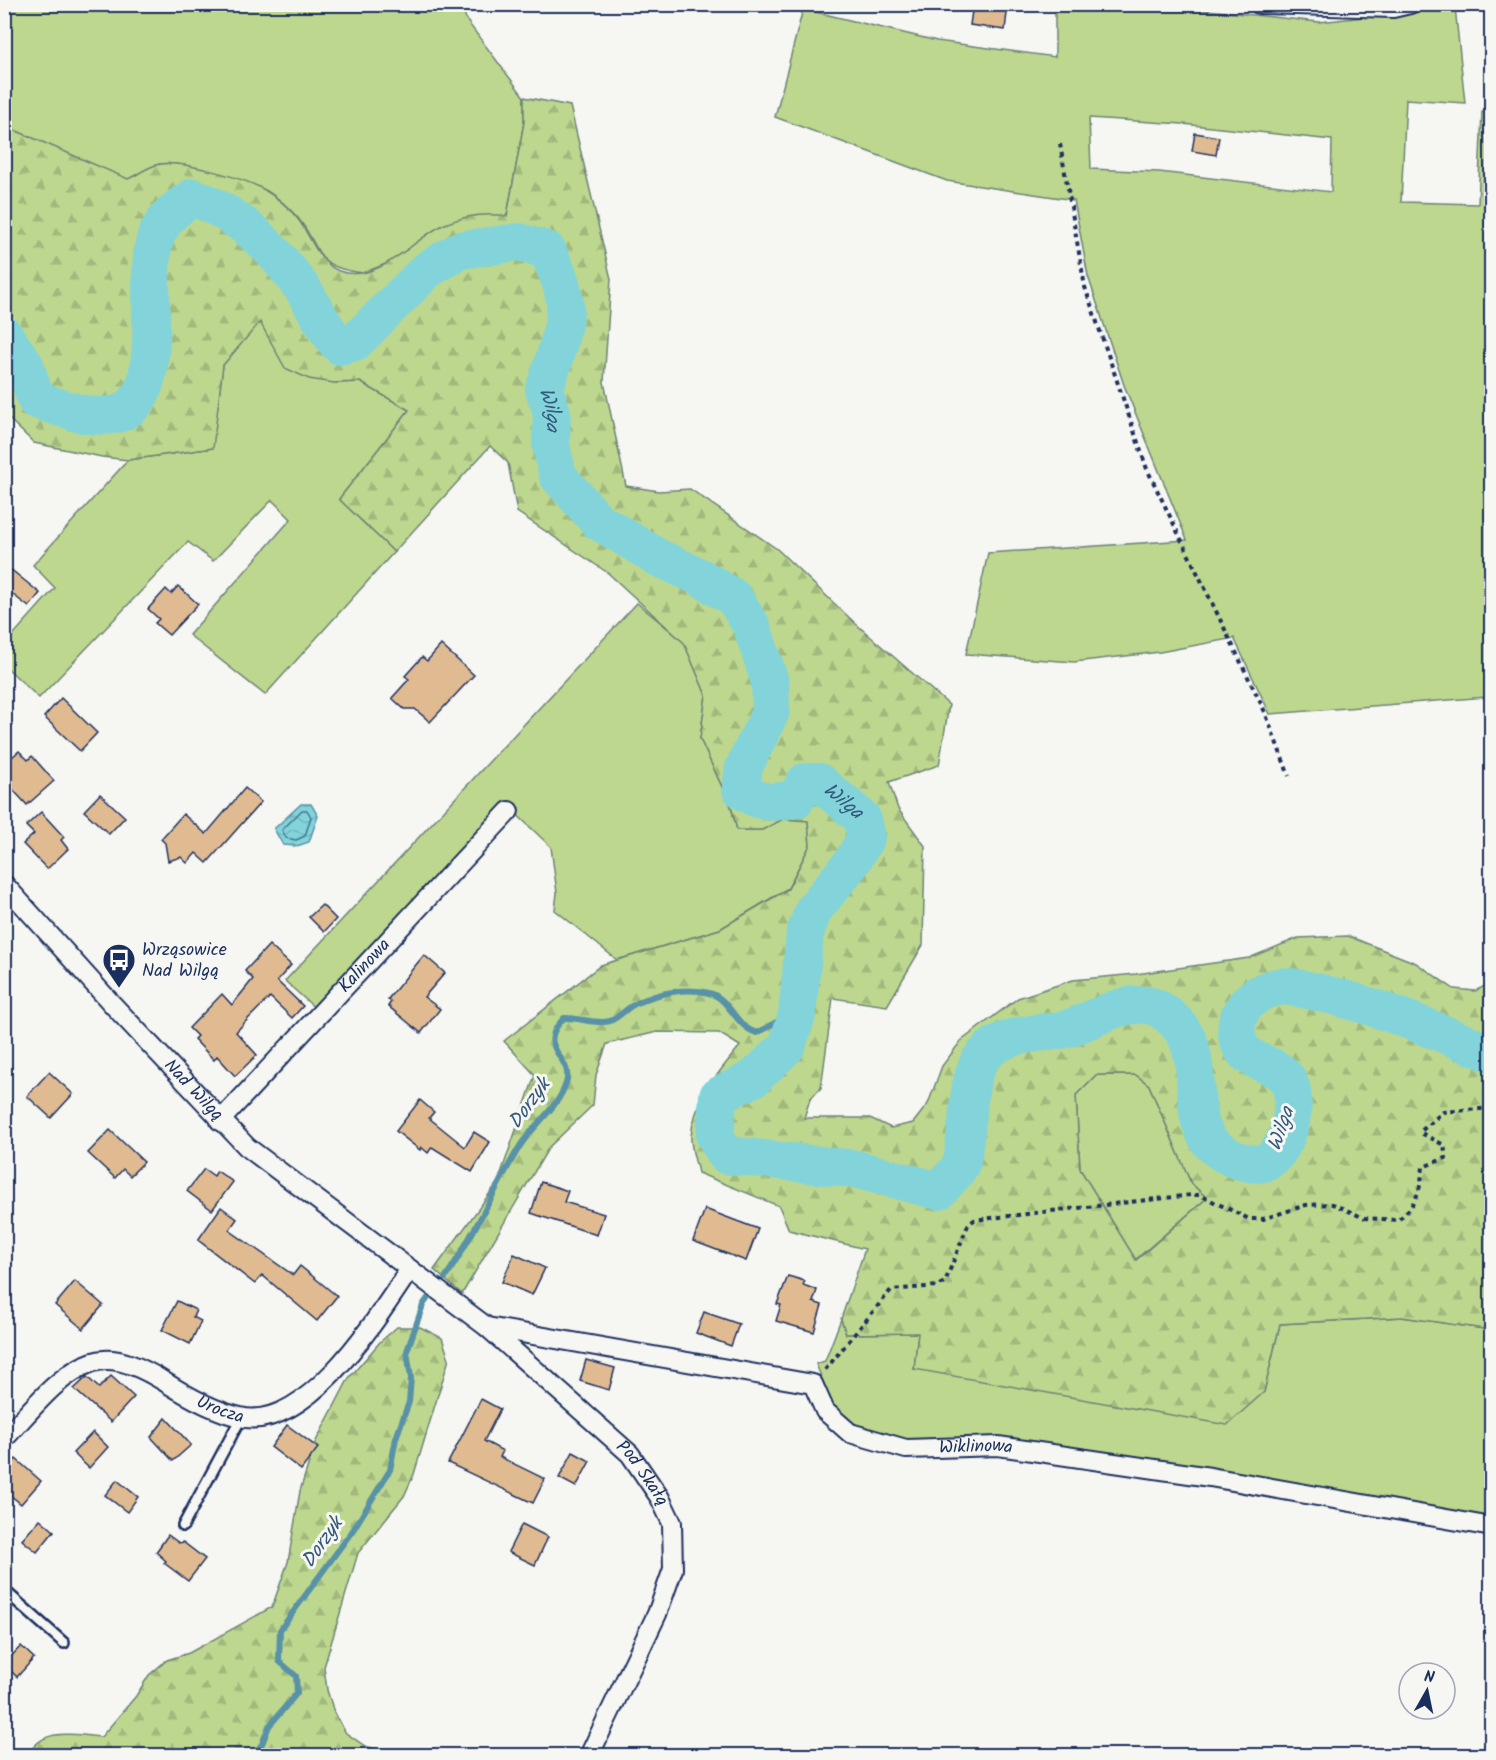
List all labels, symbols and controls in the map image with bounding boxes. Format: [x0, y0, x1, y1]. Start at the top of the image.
water label: Wilga [529, 384, 568, 434]
water label: Wilga [815, 775, 871, 829]
street label: Kalinowa [331, 932, 398, 1000]
place label: Wrząsowice Nad Wilgą [142, 936, 227, 986]
bus stop icon: Wrząsowice Nad Wilgą [101, 942, 137, 989]
street label: Nad Wilgą [157, 1052, 230, 1128]
water label: Dorzyk [501, 1070, 561, 1136]
water label: Wilga [1260, 1101, 1305, 1155]
street label: Urocza [191, 1388, 247, 1432]
street label: Wiklinowa [939, 1431, 1015, 1462]
street label: Pod Skałą [609, 1433, 676, 1511]
water label: Dorzyk [294, 1509, 354, 1575]
north arrow [1397, 1661, 1457, 1721]
text: N [1422, 1665, 1436, 1691]

